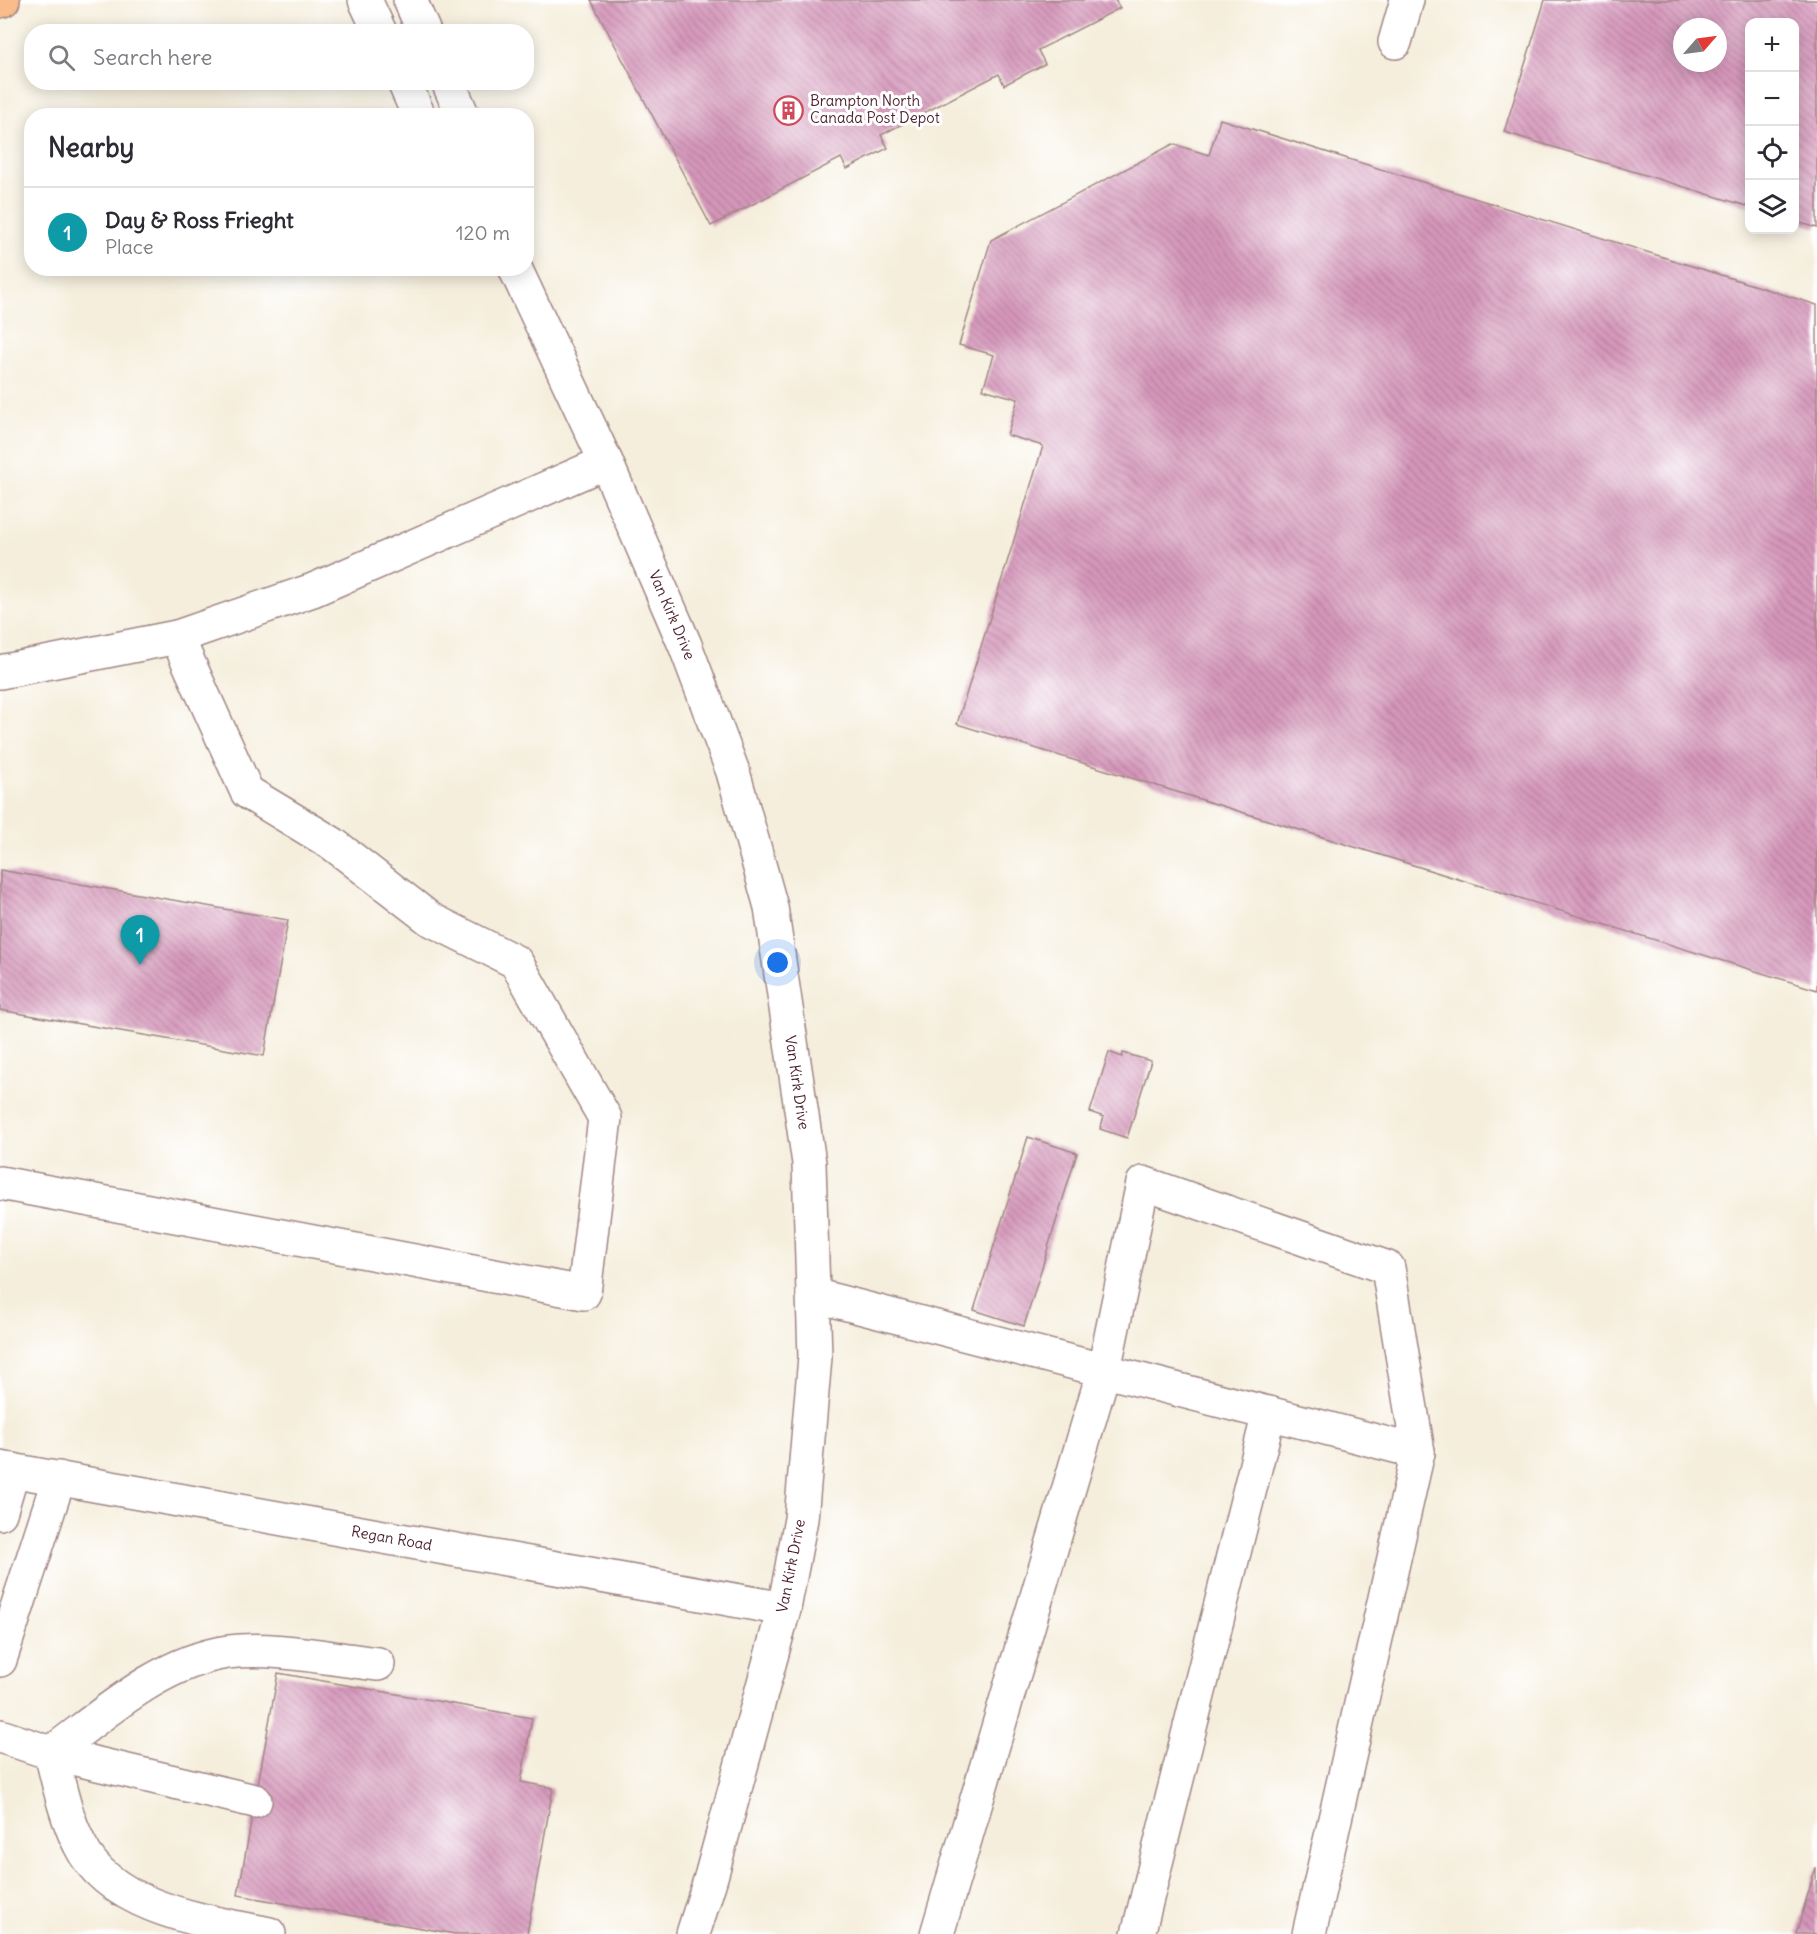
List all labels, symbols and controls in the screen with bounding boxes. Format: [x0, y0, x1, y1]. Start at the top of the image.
north arrow [1673, 18, 1727, 72]
map controls [1745, 18, 1799, 234]
button: + [1745, 18, 1799, 72]
search box [24, 24, 534, 90]
icon: search [45, 41, 78, 74]
text: Search here [93, 43, 212, 71]
button: − [1745, 72, 1799, 126]
place label: Brampton North Canada Post Depot [810, 91, 940, 127]
building icon: Brampton North Canada Post Depot [773, 94, 805, 126]
button: locate [1745, 126, 1799, 180]
text: Nearby [48, 131, 134, 164]
button: layers [1745, 180, 1799, 234]
text: Day & Ross Frieght [105, 206, 294, 234]
text: 1 [64, 220, 71, 245]
text: 120 m [456, 220, 510, 245]
text: Place [105, 234, 153, 259]
street label: Van Kirk Drive [645, 567, 700, 662]
pin: 1 [120, 916, 160, 965]
your location [763, 948, 792, 977]
street label: Van Kirk Drive [781, 1034, 814, 1131]
street label: Van Kirk Drive [772, 1517, 809, 1614]
street label: Regan Road [350, 1521, 434, 1555]

